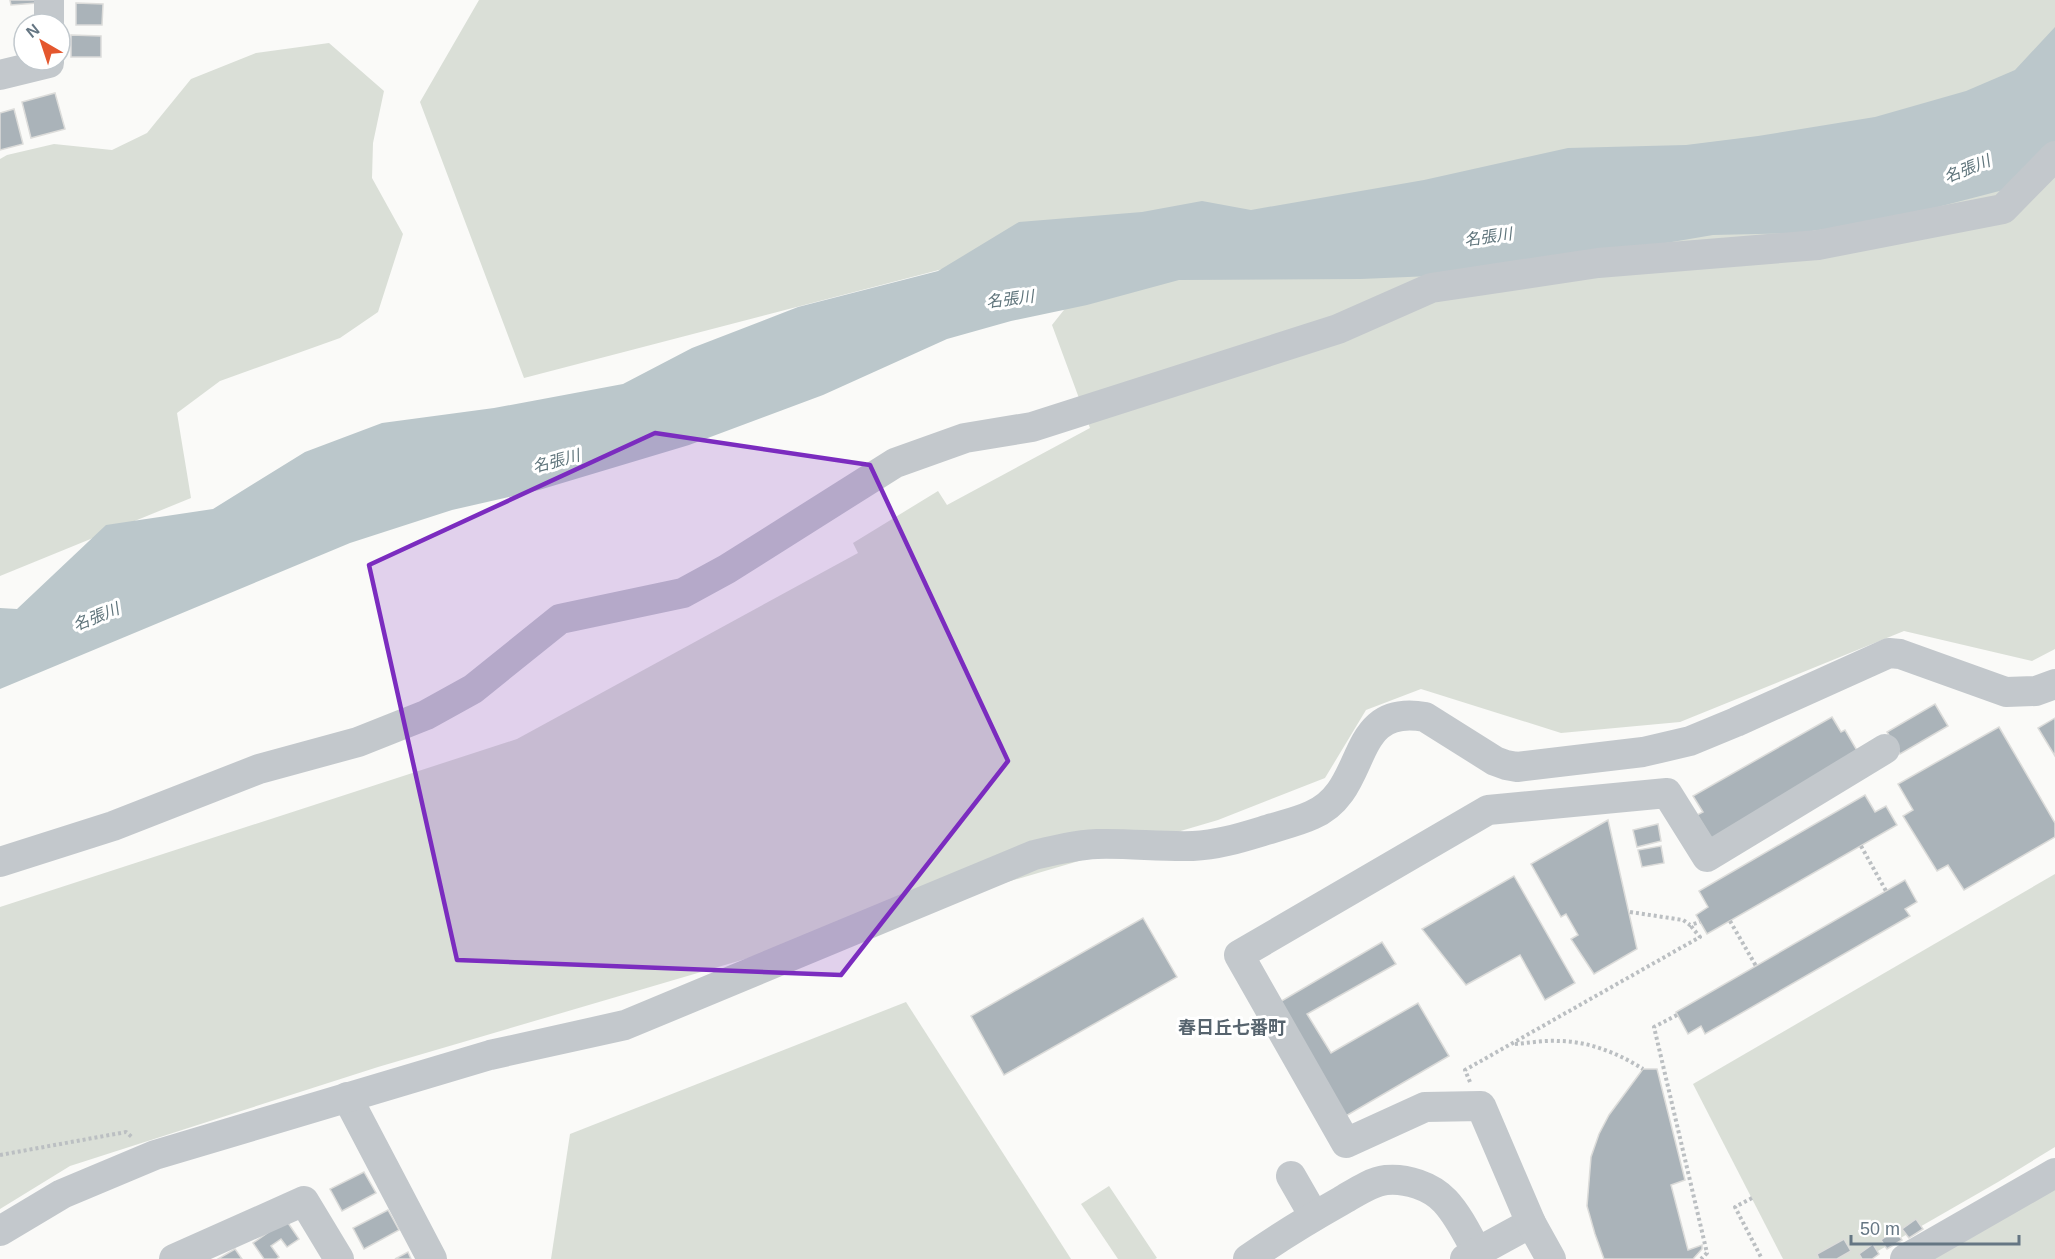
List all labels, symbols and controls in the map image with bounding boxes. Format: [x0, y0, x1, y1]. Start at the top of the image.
north arrow [12, 12, 72, 72]
text: N [23, 20, 43, 41]
water label: 名張川 [1942, 151, 1994, 186]
water label: 名張川 [1463, 225, 1515, 249]
water label: 名張川 [985, 287, 1037, 310]
water label: 名張川 [531, 446, 583, 475]
water label: 名張川 [71, 599, 123, 634]
district label: 春日丘七番町 [1178, 1018, 1286, 1038]
scale bar [1851, 1208, 2019, 1246]
text: 50 m [1860, 1219, 1900, 1239]

